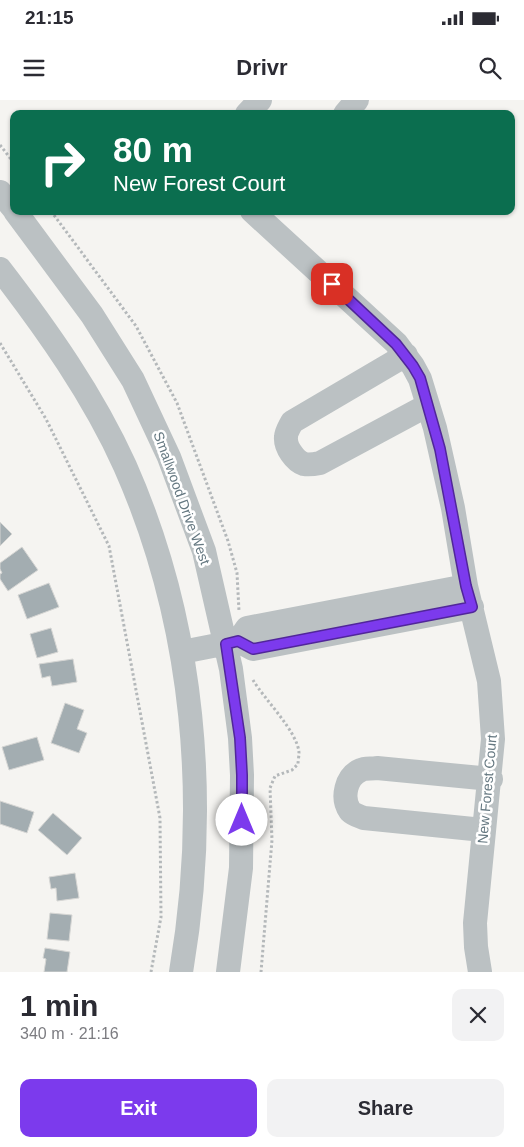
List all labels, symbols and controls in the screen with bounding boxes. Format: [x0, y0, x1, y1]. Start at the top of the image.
text: 21:15 [25, 7, 74, 28]
icon: menu [20, 54, 48, 82]
icon: search [476, 54, 504, 82]
text: Drivr [236, 55, 288, 80]
icon: right [30, 130, 95, 195]
text: 80 m [113, 130, 193, 169]
text: New Forest Court [113, 171, 285, 196]
pin [311, 263, 353, 305]
icon: arrive [318, 270, 346, 298]
street label: Smallwood Drive West [150, 429, 214, 567]
street label: New Forest Court [474, 734, 500, 844]
position arrow [215, 793, 267, 845]
text: 1 min [20, 989, 98, 1022]
button: close [452, 989, 504, 1041]
text: 340 m · 21:16 [20, 1025, 119, 1042]
button: Exit [20, 1079, 257, 1137]
button: Share [267, 1079, 504, 1137]

